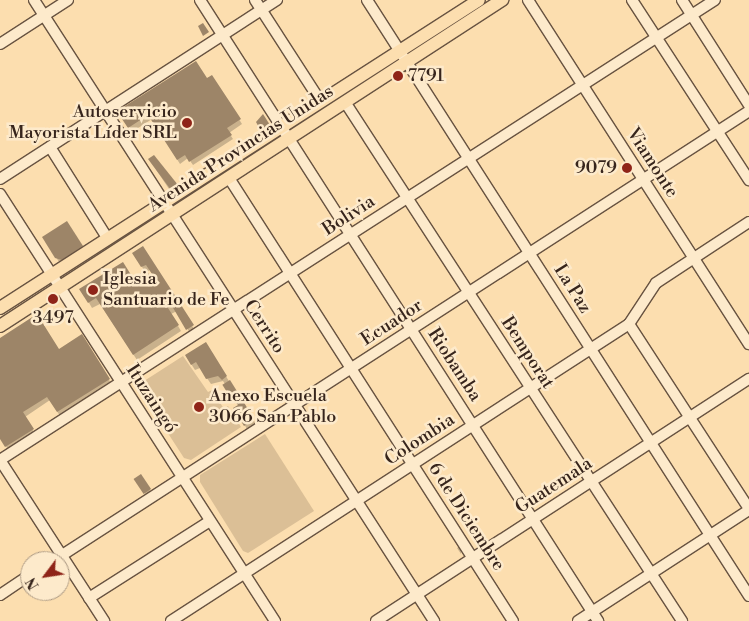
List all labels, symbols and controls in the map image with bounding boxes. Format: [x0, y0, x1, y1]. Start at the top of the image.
place label: 7791 [408, 65, 444, 87]
marker: 7791 [392, 70, 404, 82]
street label: Avenida Provincias Unidas [144, 81, 338, 217]
place label: Autoservicio Mayorista Líder SRL [9, 102, 177, 144]
marker: Autoservicio Mayorista Líder SRL [181, 117, 193, 129]
street label: Viamonte [621, 124, 683, 202]
place label: 9079 [575, 157, 617, 179]
marker: 9079 [621, 162, 633, 174]
street label: Bolivia [319, 191, 379, 241]
street label: La Paz [549, 260, 595, 318]
place label: Iglesia Santuario de Fe [103, 269, 230, 312]
marker: Iglesia Santuario de Fe [87, 284, 99, 296]
marker: 3497 [47, 293, 59, 305]
street label: Ecuador [357, 295, 427, 351]
street label: Cerrito [239, 296, 289, 358]
place label: 3497 [33, 307, 73, 329]
street label: Bemporat [496, 313, 558, 393]
street label: Riobamba [422, 324, 486, 406]
street label: Ituzaingó [121, 361, 181, 437]
place label: Anexo Escuela 3066 San Pablo [209, 386, 336, 428]
marker: Anexo Escuela 3066 San Pablo [193, 401, 205, 413]
street label: Colombia [381, 409, 459, 471]
street label: Guatemala [512, 453, 596, 519]
street label: 6 de Diciembre [423, 459, 509, 575]
north arrow [20, 551, 70, 601]
text: N [22, 574, 44, 593]

